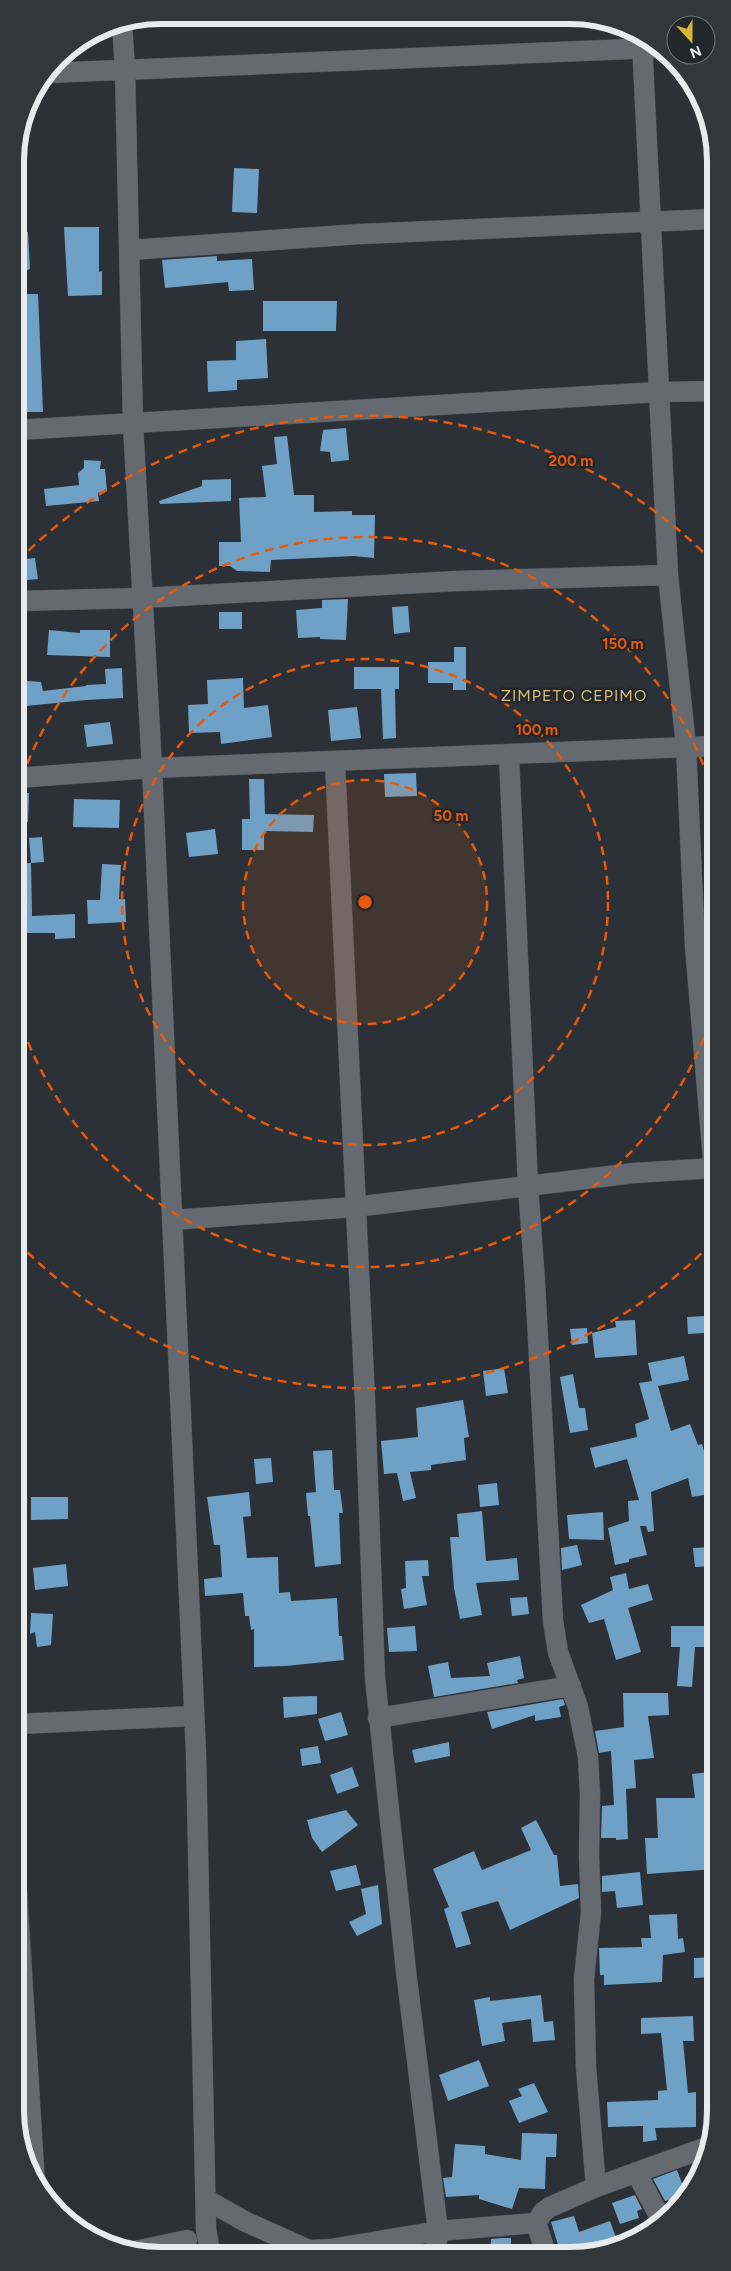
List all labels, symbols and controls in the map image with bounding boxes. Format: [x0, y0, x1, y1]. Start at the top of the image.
north arrow [666, 15, 716, 65]
text: N [687, 42, 704, 62]
text: 200 m [549, 452, 593, 470]
text: 150 m [602, 635, 644, 653]
district label: ZIMPETO CEPIMO [501, 686, 647, 705]
text: 100 m [516, 721, 558, 739]
text: 50 m [433, 807, 469, 825]
centre of rings [356, 893, 374, 911]

